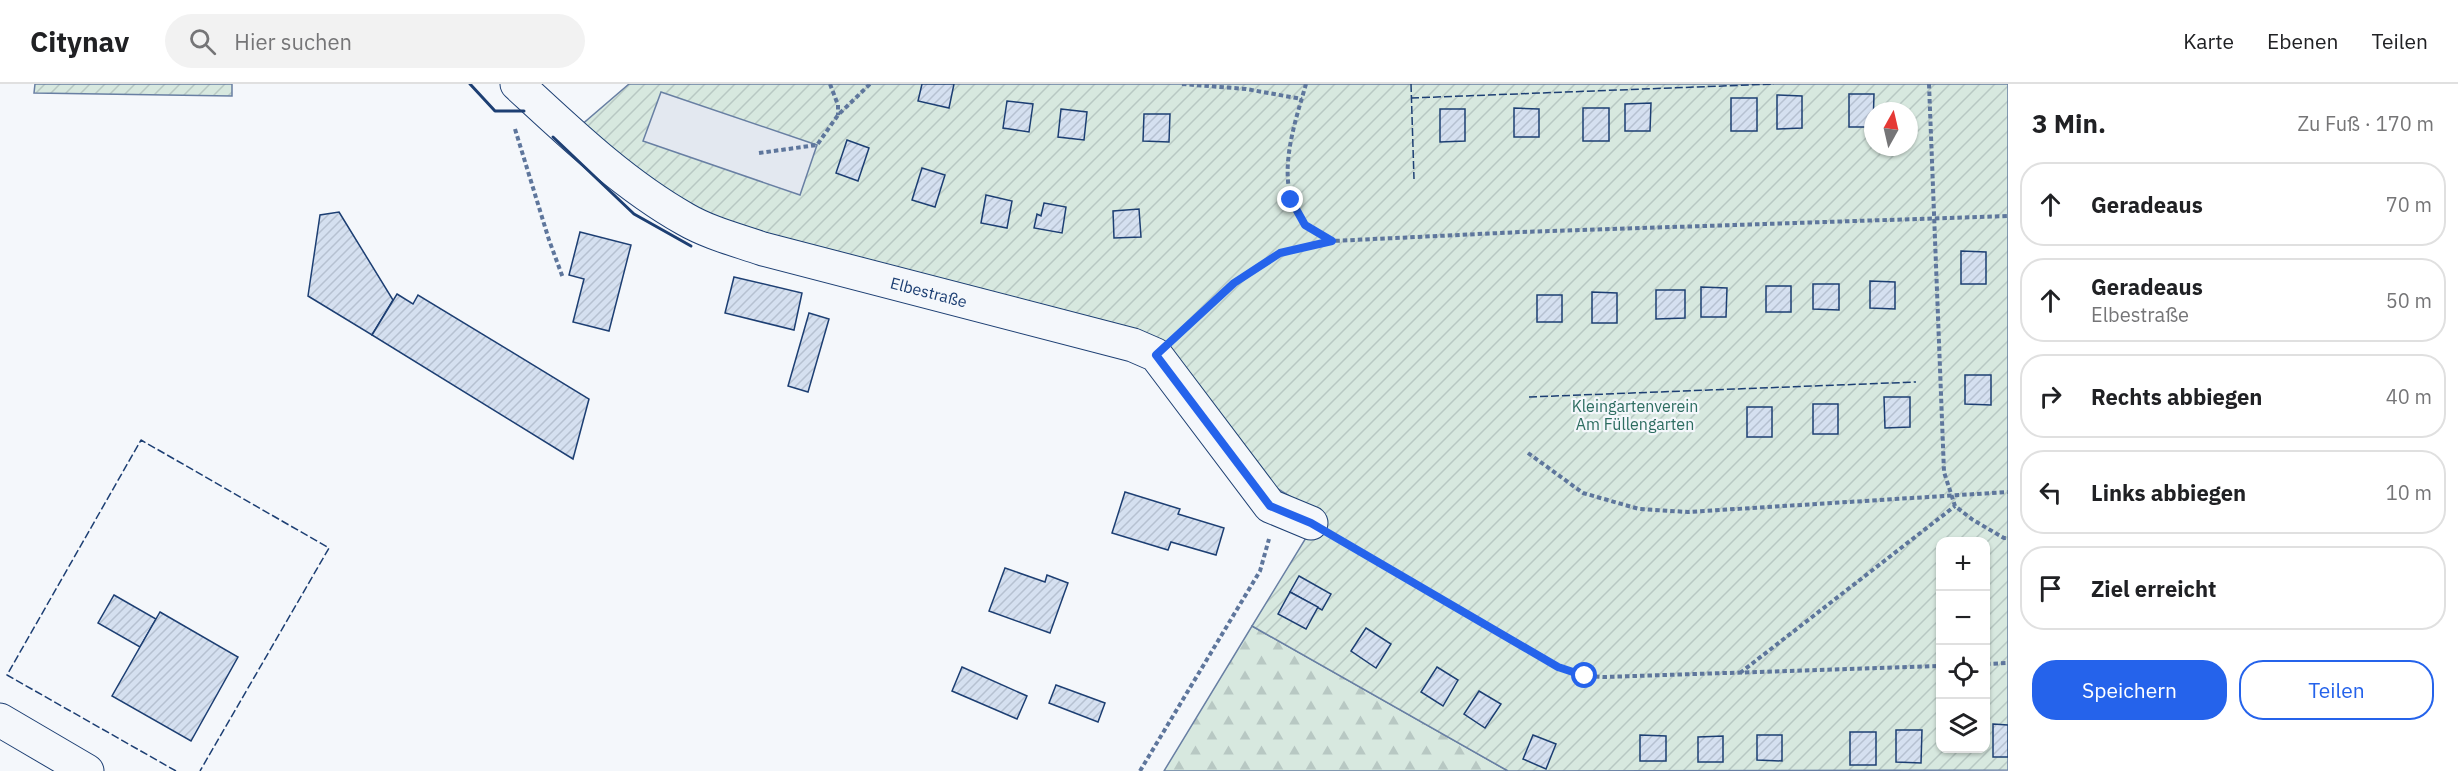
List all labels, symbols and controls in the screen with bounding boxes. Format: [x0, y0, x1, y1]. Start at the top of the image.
search box [165, 14, 585, 68]
text: Citynav [30, 23, 129, 60]
icon: search [186, 25, 219, 58]
text: Hier suchen [234, 27, 352, 56]
text: Karte [2183, 27, 2234, 55]
text: Ebenen [2267, 27, 2338, 55]
text: Teilen [2371, 27, 2428, 55]
north arrow [1864, 102, 1918, 156]
text: 3 Min. [2032, 106, 2106, 140]
text: Zu Fuß · 170 m [2297, 110, 2434, 137]
route end [1277, 186, 1303, 212]
icon: ahead [2034, 188, 2067, 221]
text: Geradeaus [2091, 190, 2203, 219]
text: 70 m [2386, 191, 2432, 218]
street label: Elbestraße [888, 272, 969, 312]
text: Geradeaus [2091, 272, 2203, 301]
icon: ahead [2034, 284, 2067, 317]
text: 50 m [2386, 287, 2432, 314]
text: Elbestraße [2091, 301, 2189, 328]
icon: right [2034, 380, 2067, 413]
text: Rechts abbiegen [2091, 382, 2262, 411]
text: 40 m [2386, 383, 2432, 410]
park label: Kleingartenverein Am Füllengarten [1572, 396, 1698, 434]
icon: left [2034, 476, 2067, 509]
text: Links abbiegen [2091, 478, 2246, 507]
text: 10 m [2386, 479, 2432, 506]
map controls [1936, 537, 1990, 753]
button: + [1936, 537, 1990, 591]
icon: arrive [2034, 572, 2067, 605]
text: Ziel erreicht [2091, 574, 2216, 603]
button: − [1936, 591, 1990, 645]
button: locate [1936, 645, 1990, 699]
button: Speichern [2032, 660, 2227, 720]
button: Teilen [2239, 660, 2434, 720]
route start [1571, 662, 1597, 688]
button: layers [1936, 699, 1990, 753]

